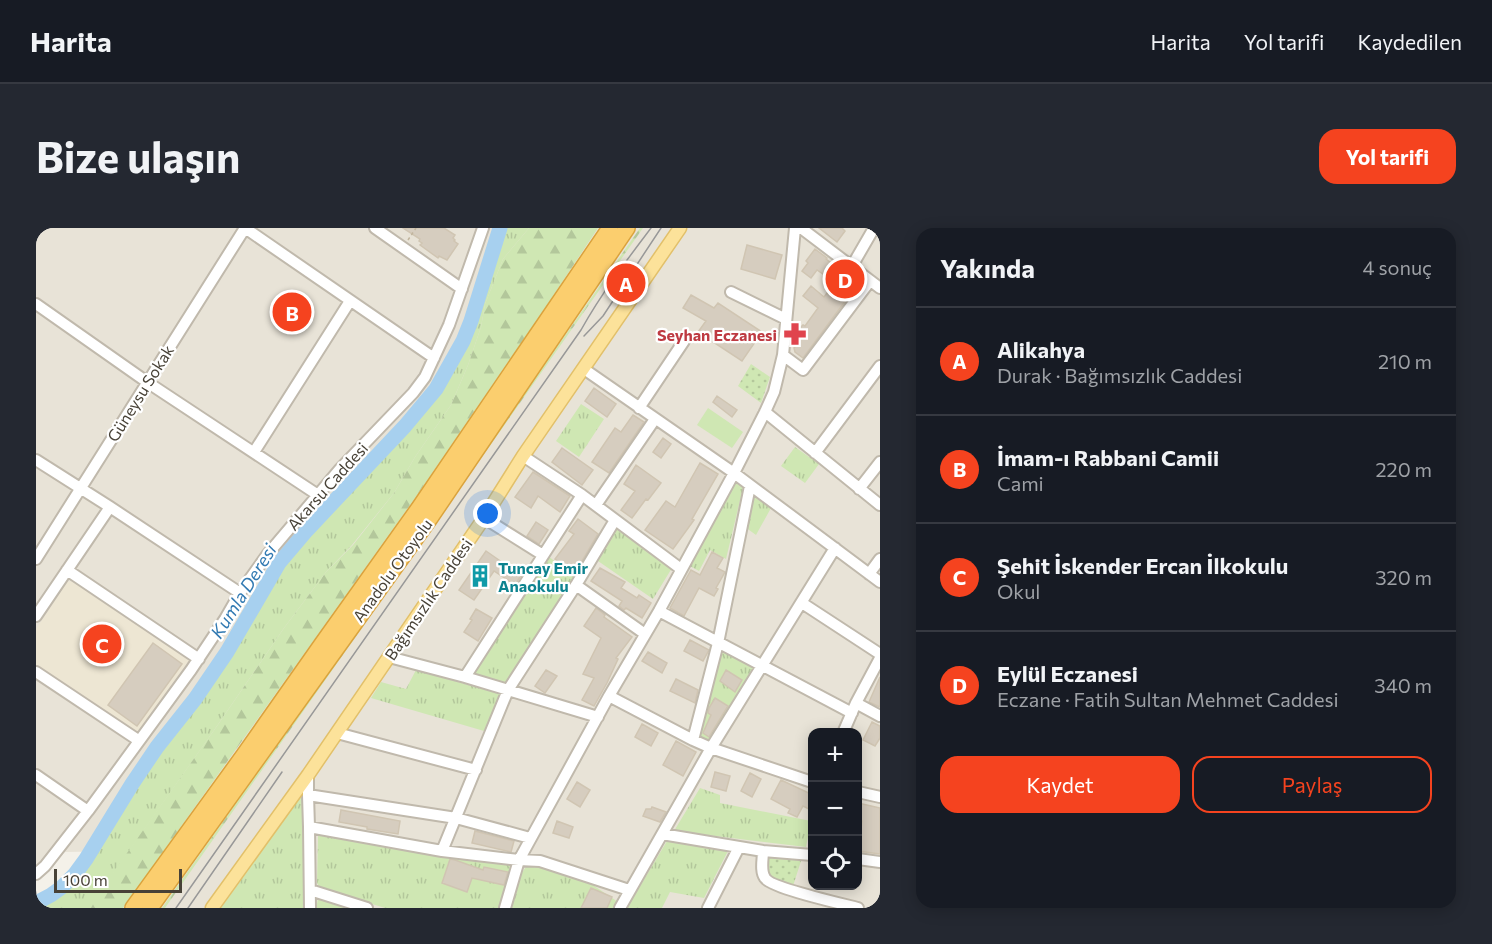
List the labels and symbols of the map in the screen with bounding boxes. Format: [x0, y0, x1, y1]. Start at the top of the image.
pin: D [826, 256, 864, 302]
pin: A [606, 260, 646, 306]
pin: B [272, 290, 312, 334]
pharmacy icon: Seyhan Eczanesi [782, 321, 808, 347]
place label: Seyhan Eczanesi [657, 325, 777, 344]
street label: Güneysu Sokak [103, 341, 177, 445]
street label: Akarsu Caddesi [283, 438, 371, 534]
your location [473, 499, 502, 528]
street label: Anadolu Otoyolu [348, 515, 436, 625]
street label: Bağımsızlık Caddesi [380, 535, 476, 663]
water label: Kumla Deresi [205, 539, 281, 642]
place label: Tuncay Emir Anaokulu [498, 558, 588, 595]
building icon: Tuncay Emir Anaokulu [467, 563, 493, 589]
pin: C [82, 622, 122, 666]
scale bar [54, 866, 182, 894]

